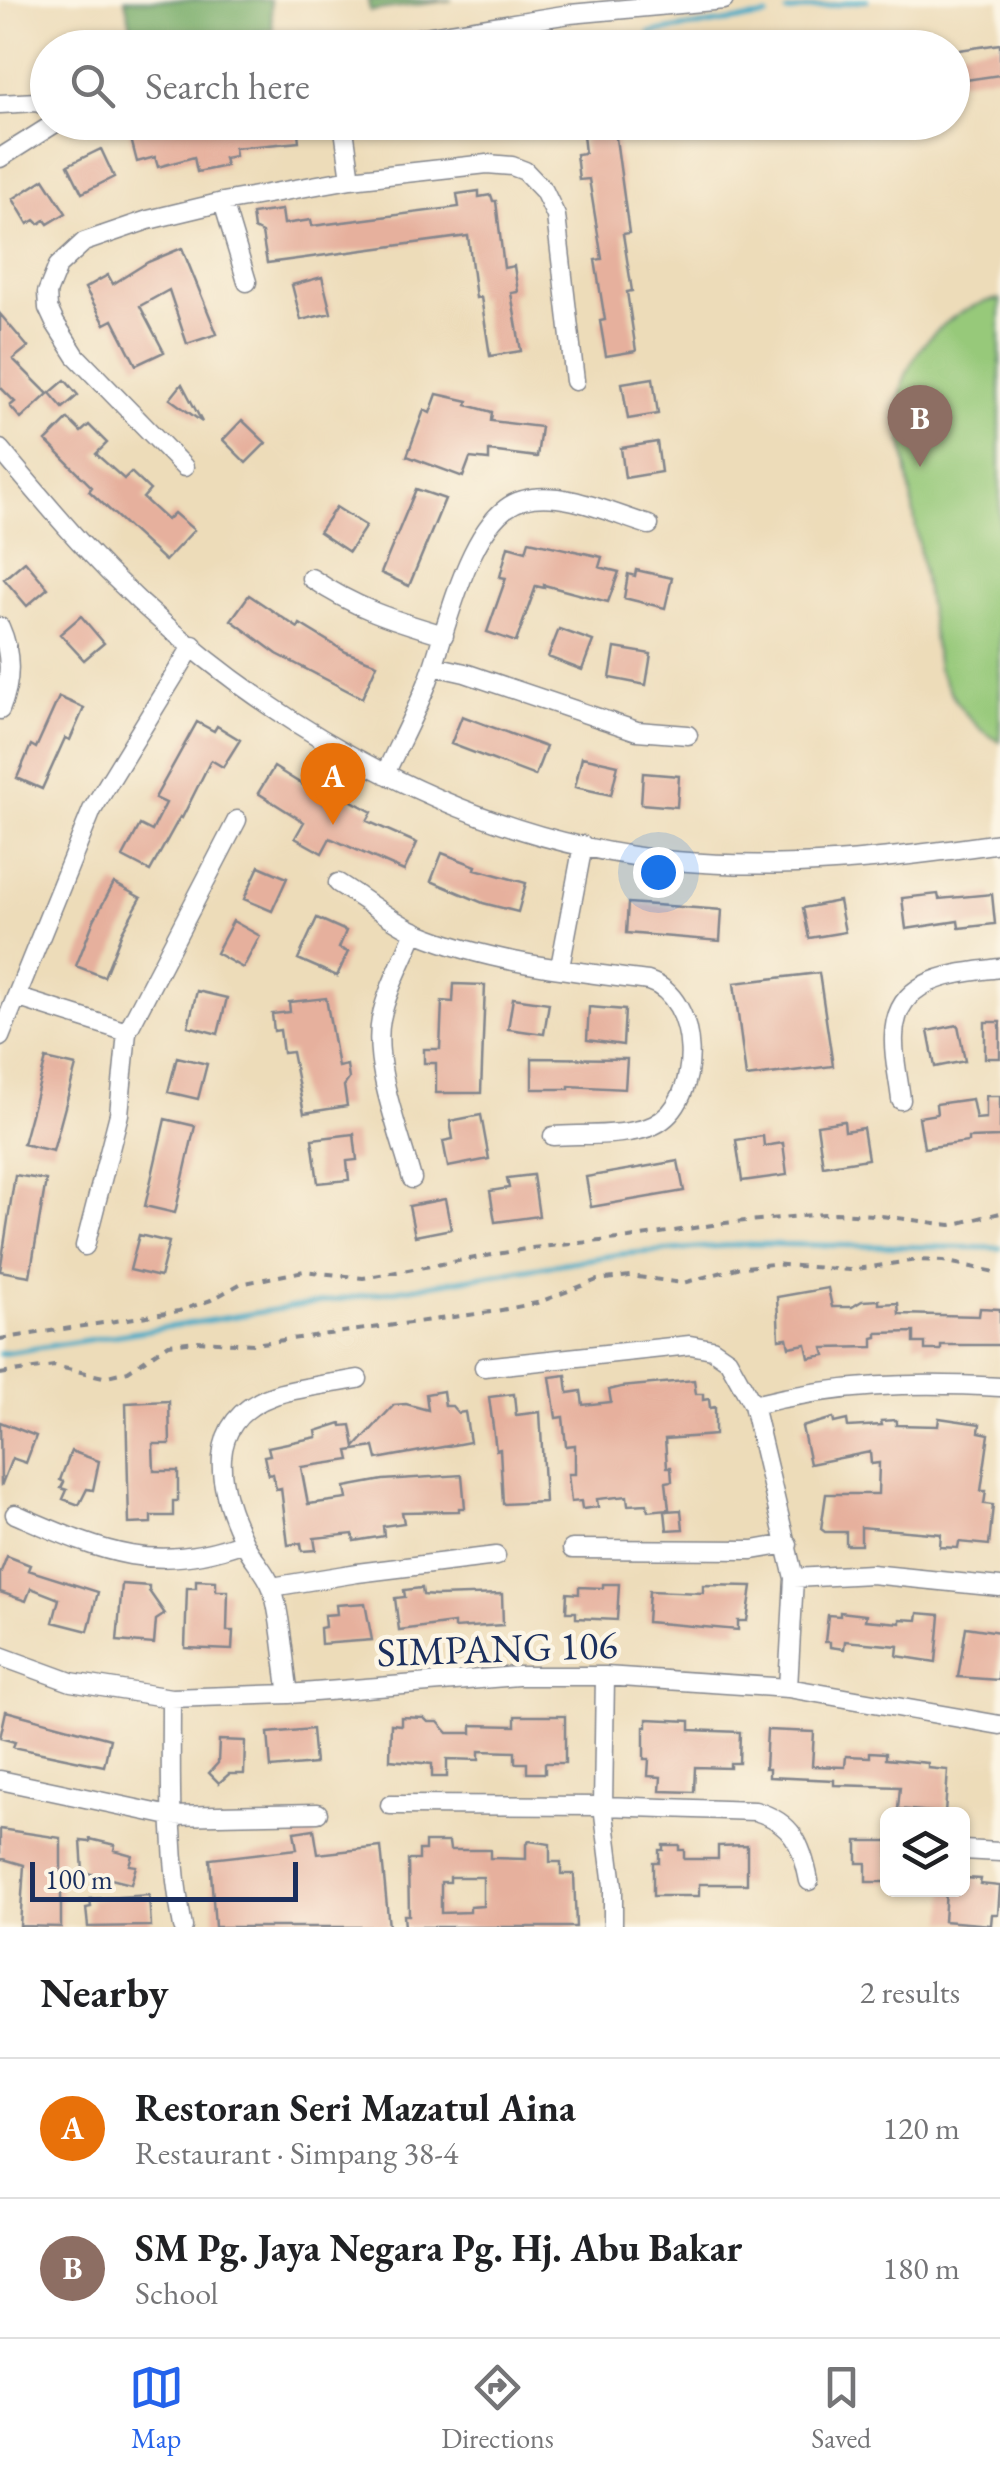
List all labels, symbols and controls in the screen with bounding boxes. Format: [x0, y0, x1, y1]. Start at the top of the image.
search box [30, 30, 970, 140]
icon: search [65, 58, 120, 113]
text: Search here [145, 61, 310, 110]
pin: B [888, 384, 952, 467]
pin: A [300, 742, 366, 825]
your location [633, 847, 684, 898]
street label: SIMPANG 106 [376, 1618, 618, 1678]
map controls [880, 1807, 970, 1897]
button: layers [880, 1807, 970, 1897]
scale bar [30, 1857, 298, 1902]
text: 100 m [45, 1861, 113, 1897]
text: Nearby [40, 1965, 169, 2020]
text: 2 results [860, 1971, 960, 2013]
text: Restoran Seri Mazatul Aina [135, 2083, 576, 2132]
text: A [61, 2107, 84, 2149]
text: 120 m [883, 2107, 960, 2149]
text: Restaurant · Simpang 38-4 [135, 2132, 458, 2174]
text: SM Pg. Jaya Negara Pg. Hj. Abu Bakar [135, 2223, 742, 2272]
text: B [62, 2247, 83, 2289]
text: 180 m [883, 2247, 960, 2289]
text: School [135, 2272, 218, 2314]
tab: Map [129, 2360, 184, 2456]
tab: Directions [441, 2360, 554, 2456]
tab: Saved [811, 2360, 871, 2456]

